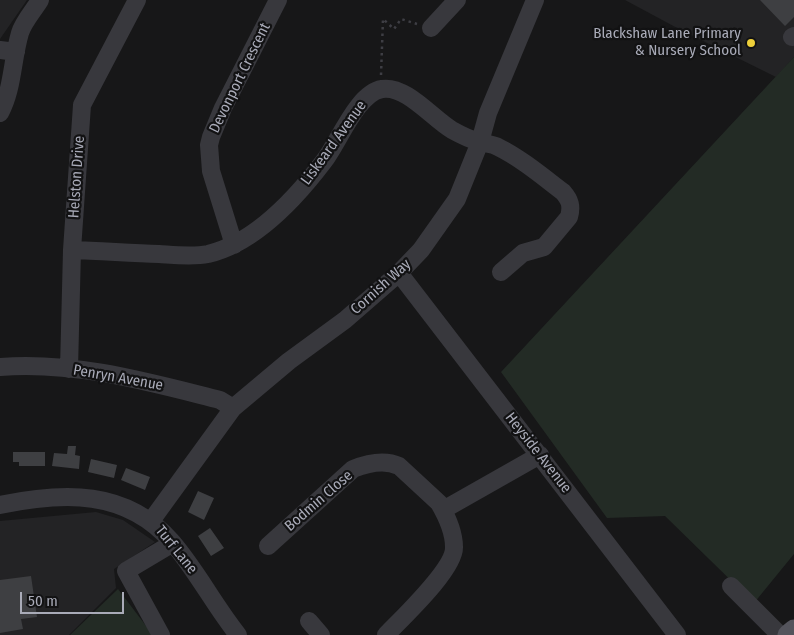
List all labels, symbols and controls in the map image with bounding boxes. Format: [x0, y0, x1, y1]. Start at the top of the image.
street label: Devonport Crescent [206, 20, 274, 136]
place label: Blackshaw Lane Primary & Nursery School [593, 25, 741, 60]
marker: Blackshaw Lane Primary & Nursery School [745, 37, 757, 49]
street label: Liskeard Avenue [297, 97, 371, 189]
street label: Helston Drive [65, 135, 89, 219]
street label: Cornish Way [347, 255, 415, 319]
street label: Penryn Avenue [72, 361, 164, 395]
street label: Heyside Avenue [501, 409, 575, 497]
street label: Bodmin Close [281, 467, 357, 535]
street label: Turf Lane [151, 522, 201, 578]
scale bar [22, 582, 126, 614]
text: 50 m [28, 592, 58, 610]

